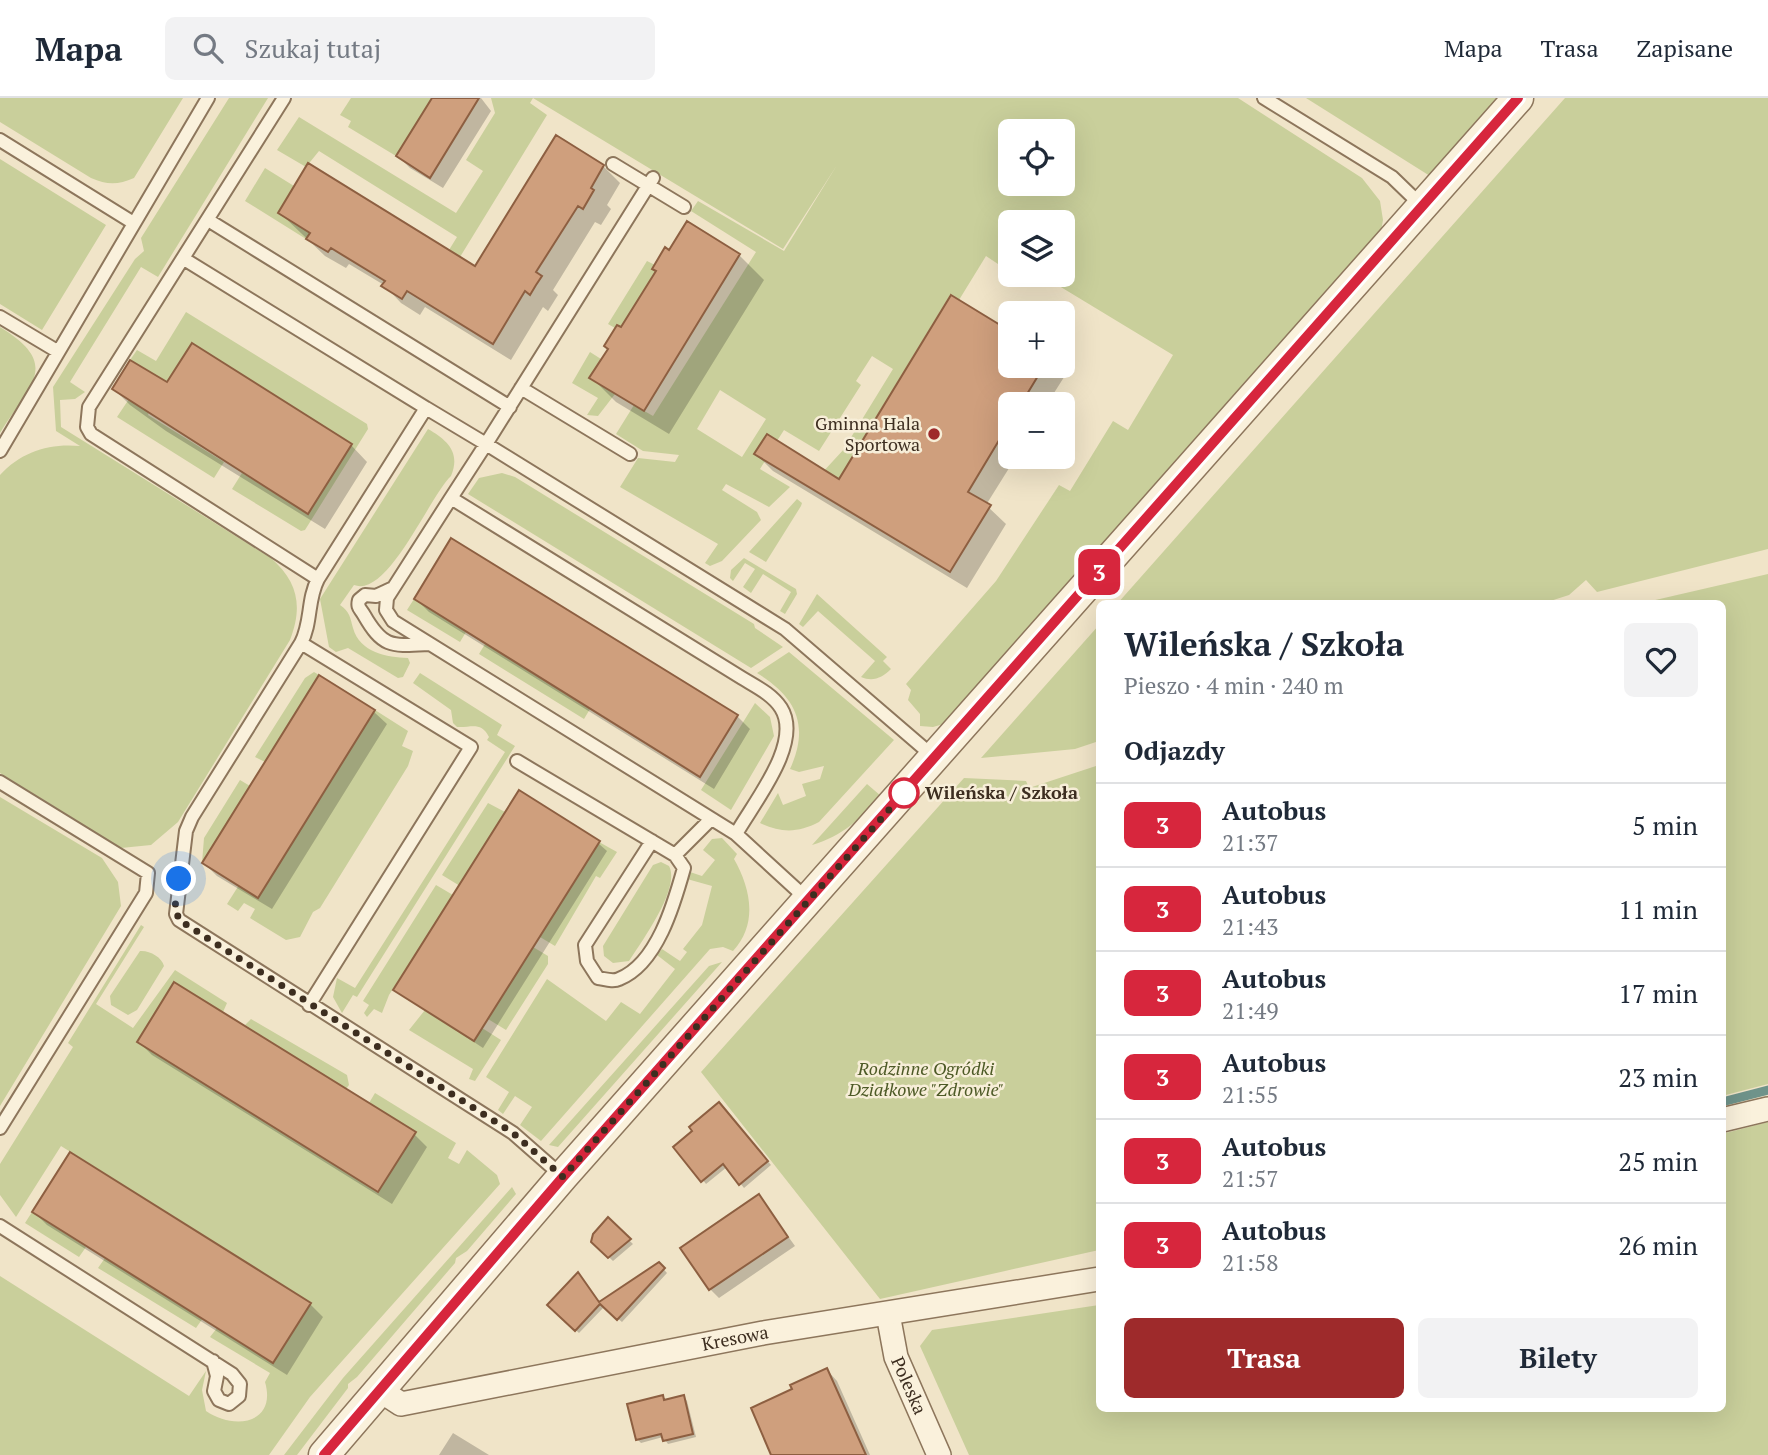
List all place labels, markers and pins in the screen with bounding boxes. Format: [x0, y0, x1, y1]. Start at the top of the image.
place label: Gminna Hala Sportowa [815, 411, 920, 456]
marker: Gminna Hala Sportowa [926, 426, 942, 442]
marker: Wileńska / Szkoła [889, 778, 919, 808]
place label: Wileńska / Szkoła [925, 780, 1078, 804]

